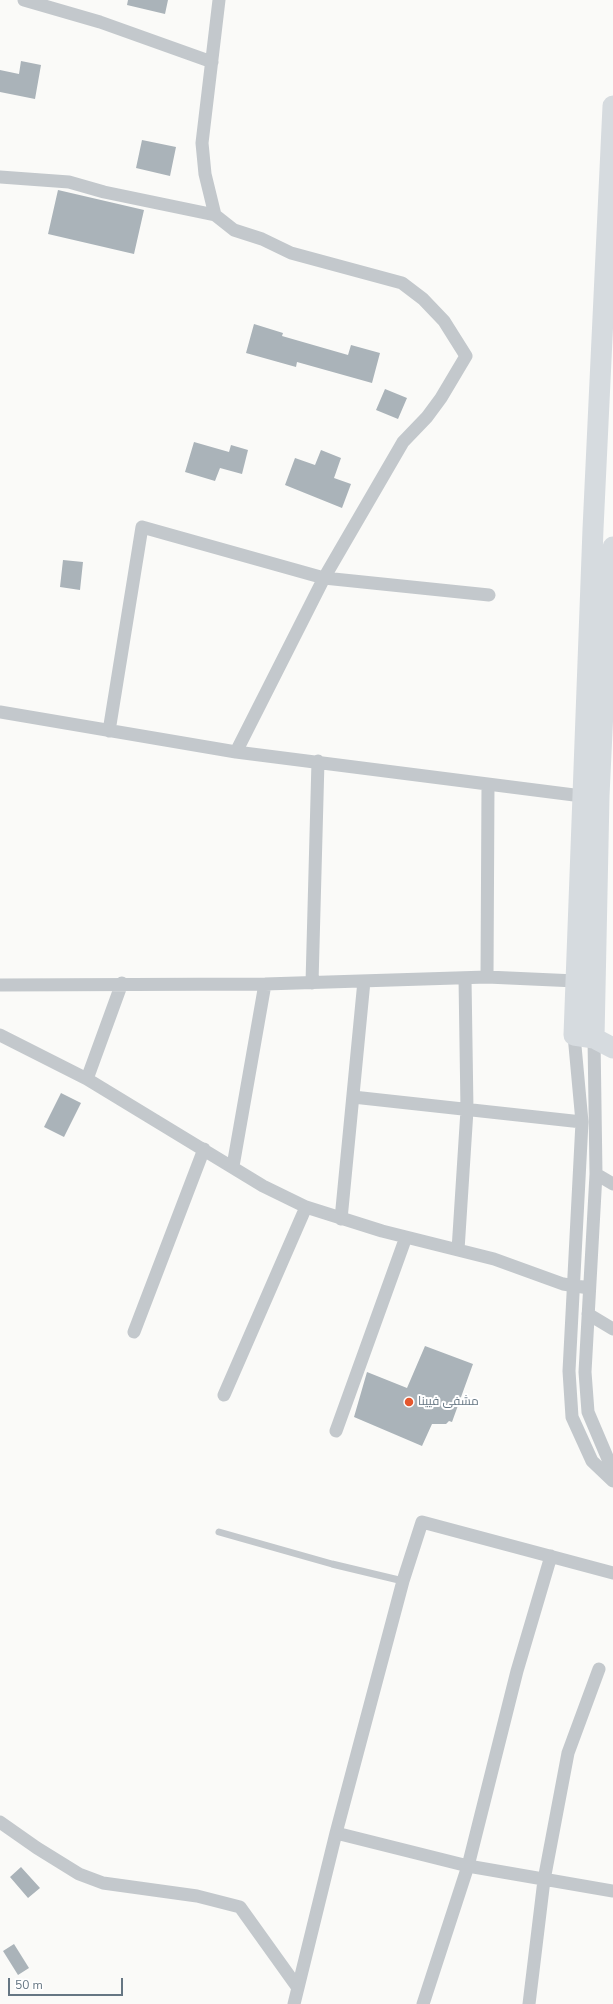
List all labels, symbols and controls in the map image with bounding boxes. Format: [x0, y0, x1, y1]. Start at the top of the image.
place label: مشفى فيينا [418, 1395, 479, 1409]
marker: مشفى فيينا [403, 1396, 415, 1408]
scale bar [10, 1970, 125, 1996]
text: 50 m [15, 1977, 43, 1993]

